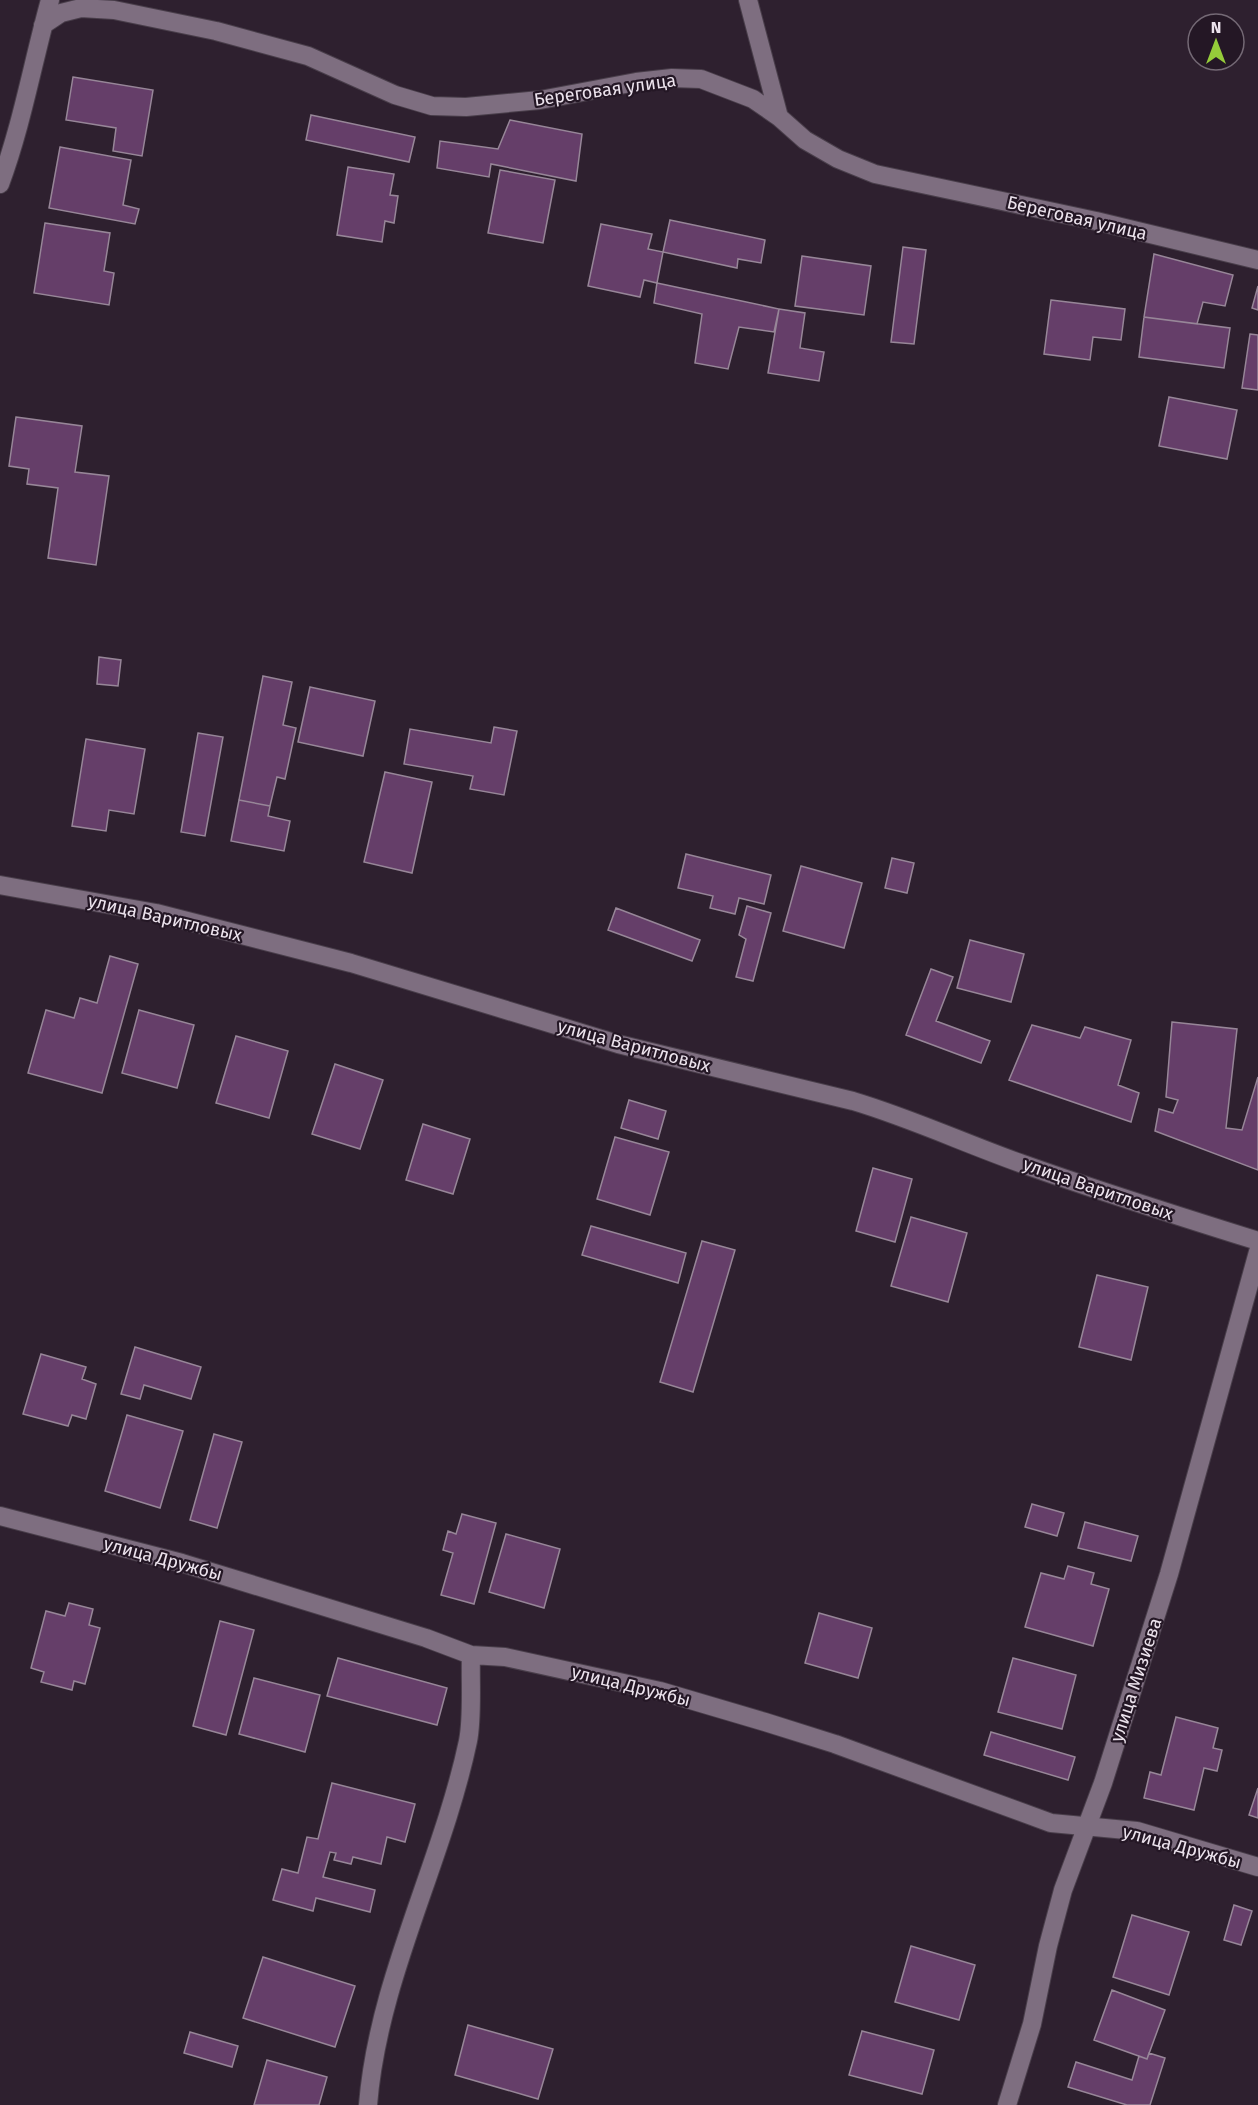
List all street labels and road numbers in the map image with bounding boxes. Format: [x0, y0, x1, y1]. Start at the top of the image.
street label: Береговая улица [533, 69, 677, 111]
street label: Береговая улица [1005, 191, 1149, 245]
street label: улица Варитловых [86, 890, 244, 946]
street label: улица Варитловых [555, 1015, 713, 1077]
street label: улица Варитловых [1020, 1153, 1176, 1225]
street label: улица Дружбы [101, 1533, 225, 1585]
street label: улица Мизиева [1106, 1615, 1166, 1745]
street label: улица Дружбы [569, 1661, 693, 1711]
street label: улица Дружбы [1120, 1821, 1244, 1873]

